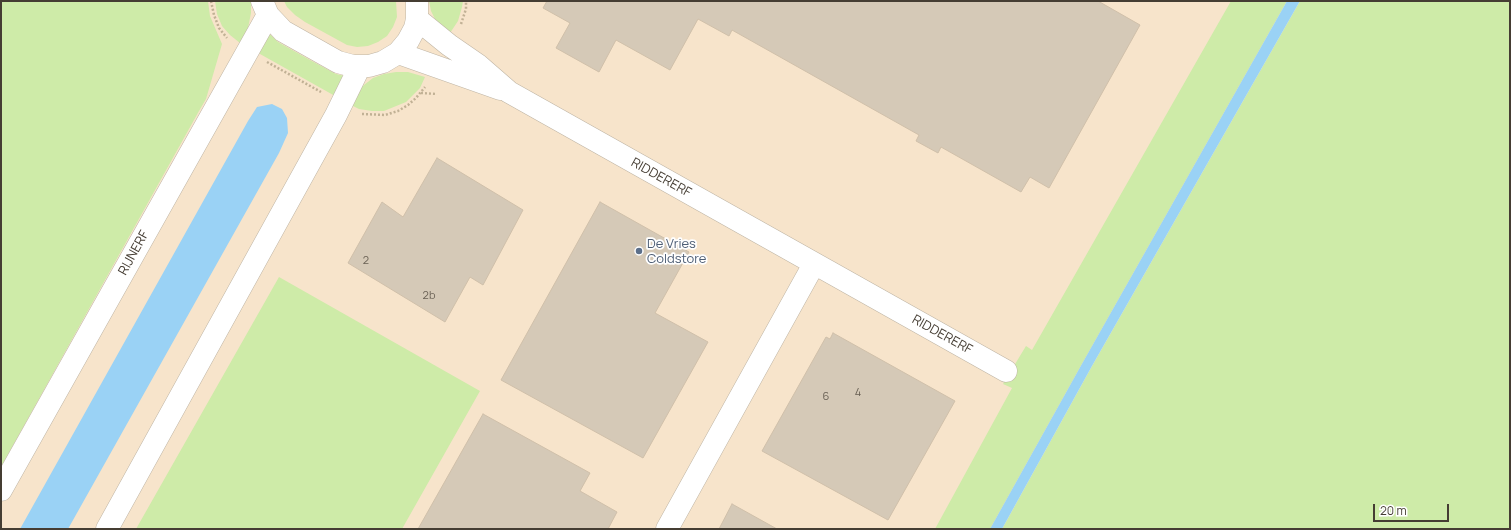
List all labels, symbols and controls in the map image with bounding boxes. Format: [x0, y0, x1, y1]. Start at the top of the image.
street label: RIDDERERF [628, 155, 694, 201]
street label: RIJNERF [115, 228, 153, 278]
place label: De Vries Coldstore [647, 236, 706, 267]
marker: De Vries Coldstore [634, 246, 644, 256]
house number: 2 [363, 254, 369, 268]
house number: 2b [423, 289, 435, 303]
street label: RIDDERERF [909, 312, 975, 358]
house number: 4 [855, 386, 861, 400]
house number: 6 [823, 390, 829, 404]
scale bar [1375, 496, 1451, 522]
text: 20 m [1380, 502, 1407, 519]

